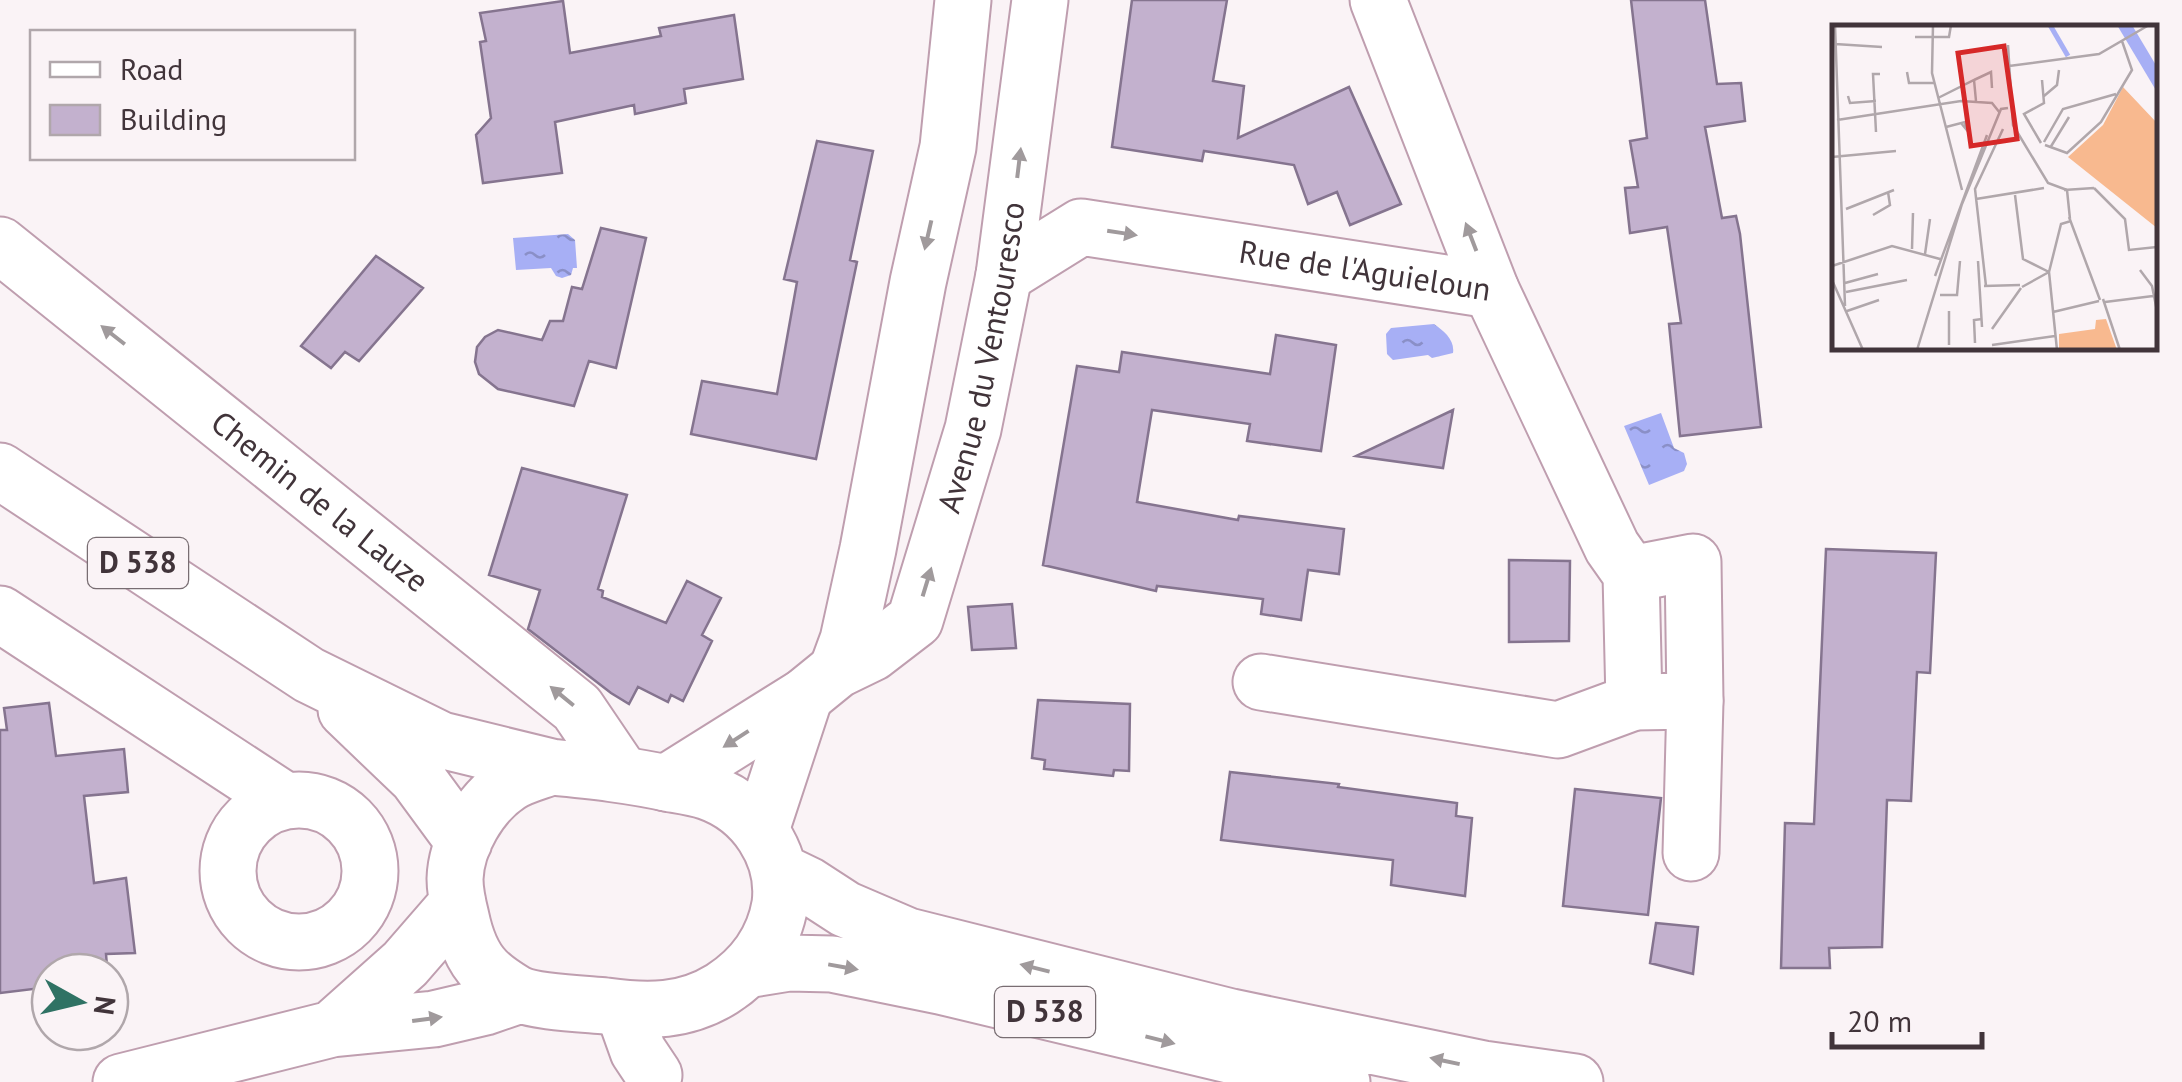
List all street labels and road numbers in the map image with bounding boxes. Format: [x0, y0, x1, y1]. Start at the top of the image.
street label: Avenue du Ventouresco [927, 199, 1033, 518]
street label: Rue de l'Aguieloun [1236, 230, 1494, 310]
street label: Chemin de la Lauze [203, 401, 438, 601]
road number: D 538 [88, 538, 188, 588]
road number: D 538 [995, 987, 1095, 1037]

